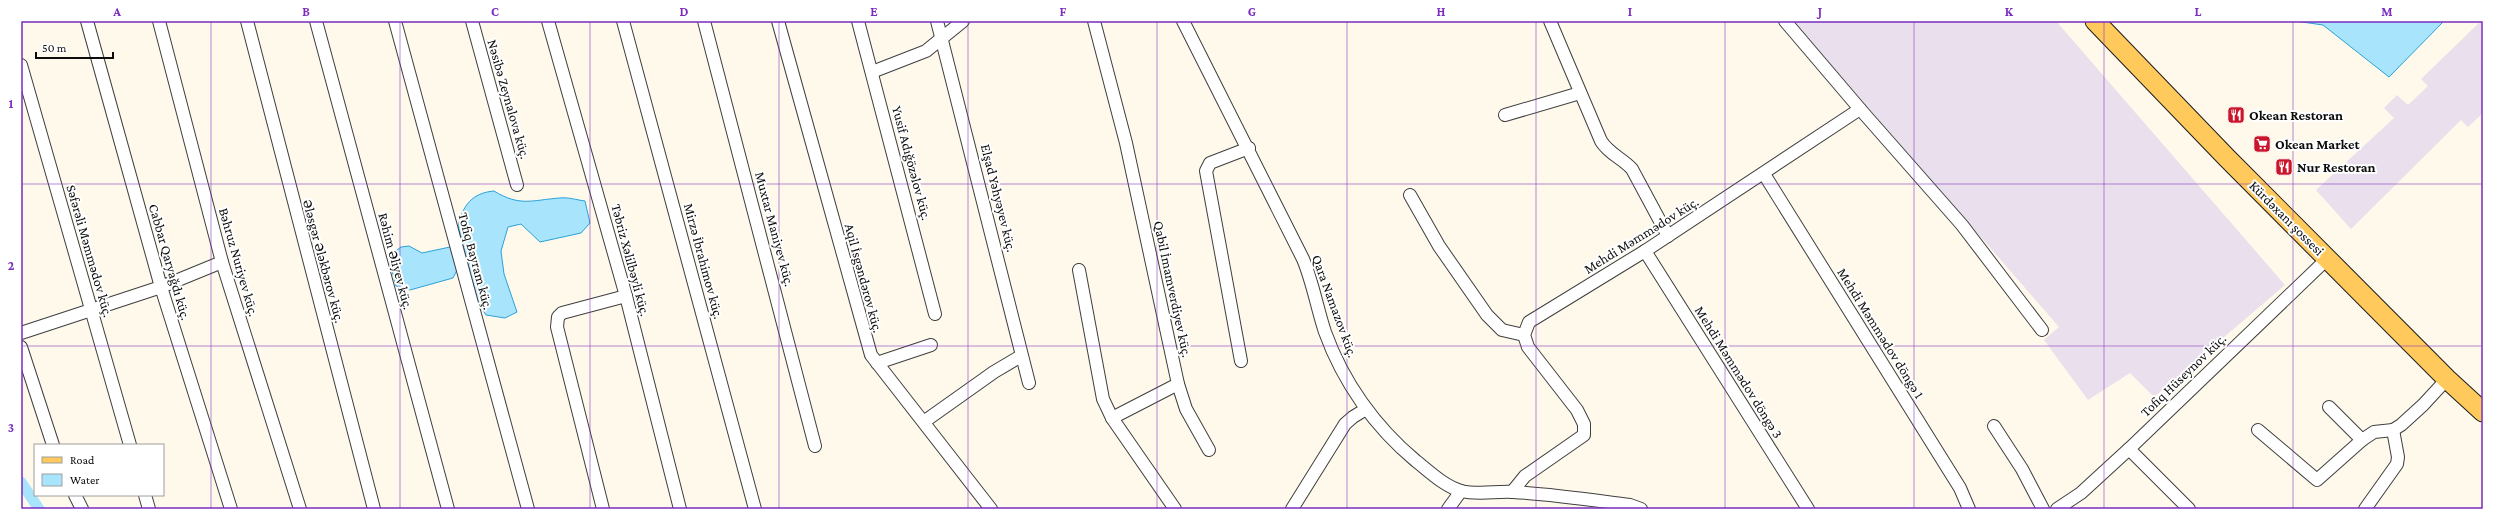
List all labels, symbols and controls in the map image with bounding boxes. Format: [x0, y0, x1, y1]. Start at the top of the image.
text: A [112, 4, 121, 19]
text: B [302, 4, 310, 19]
text: C [491, 4, 499, 19]
text: D [680, 4, 689, 19]
text: E [870, 4, 878, 19]
text: F [1060, 4, 1067, 19]
text: G [1248, 4, 1256, 19]
text: H [1437, 4, 1446, 19]
text: I [1628, 4, 1632, 19]
text: J [1816, 4, 1822, 19]
text: K [2005, 4, 2014, 19]
text: L [2195, 4, 2202, 19]
text: M [2381, 4, 2393, 19]
scale bar [36, 34, 113, 60]
street label: Nəsibə Zeynalova küç. [484, 37, 534, 161]
text: 50 m [42, 41, 67, 55]
text: 1 [9, 96, 14, 111]
street label: Yusif Adığözəlov küç. [889, 104, 935, 222]
restaurant icon: Okean Restoran [2226, 105, 2246, 125]
place label: Okean Restoran [2249, 107, 2343, 123]
supermarket icon: Okean Market [2252, 134, 2272, 154]
place label: Okean Market [2275, 136, 2361, 152]
street label: Elşad Yəhyəyev küç. [978, 142, 1020, 254]
restaurant icon: Nur Restoran [2274, 157, 2294, 177]
place label: Nur Restoran [2297, 159, 2376, 175]
street label: Muxtar Maniyev küç. [752, 170, 798, 288]
street label: Kürdəxanı şossesi [2246, 177, 2328, 259]
street label: Səfərəli Məmmədov küç. [63, 183, 117, 319]
street label: Mehdi Məmmədov küç. [1581, 193, 1701, 277]
street label: Ələsgər Ələkbərov küç. [300, 197, 348, 325]
street label: Mirzə İbrahimov küç. [681, 201, 727, 321]
street label: Cabbar Qaryağdı küç. [146, 202, 194, 322]
street label: Təbriz Xəlilbəyli küç. [608, 202, 654, 318]
street label: Bəhruz Nuriyev küç. [216, 206, 262, 318]
street label: Rəhim Əliyev küç. [375, 211, 417, 311]
street label: Tofiq Bayram küç. [455, 211, 497, 311]
street label: Qabil İmamverdiyev küç. [1151, 219, 1195, 359]
street label: Aqil İsgəndərov küç. [842, 222, 886, 334]
street label: Qara Namazov küç. [1309, 253, 1361, 359]
text: 2 [8, 258, 15, 273]
street label: Mehdi Məmmədov döngə 1 [1834, 265, 1928, 402]
street label: Mehdi Məmmədov döngə 3 [1692, 303, 1786, 441]
street label: Tofiq Hüseynov küç. [2137, 330, 2229, 420]
text: 3 [8, 420, 14, 435]
legend [34, 444, 164, 496]
text: Road [70, 453, 95, 467]
text: Water [70, 473, 100, 487]

